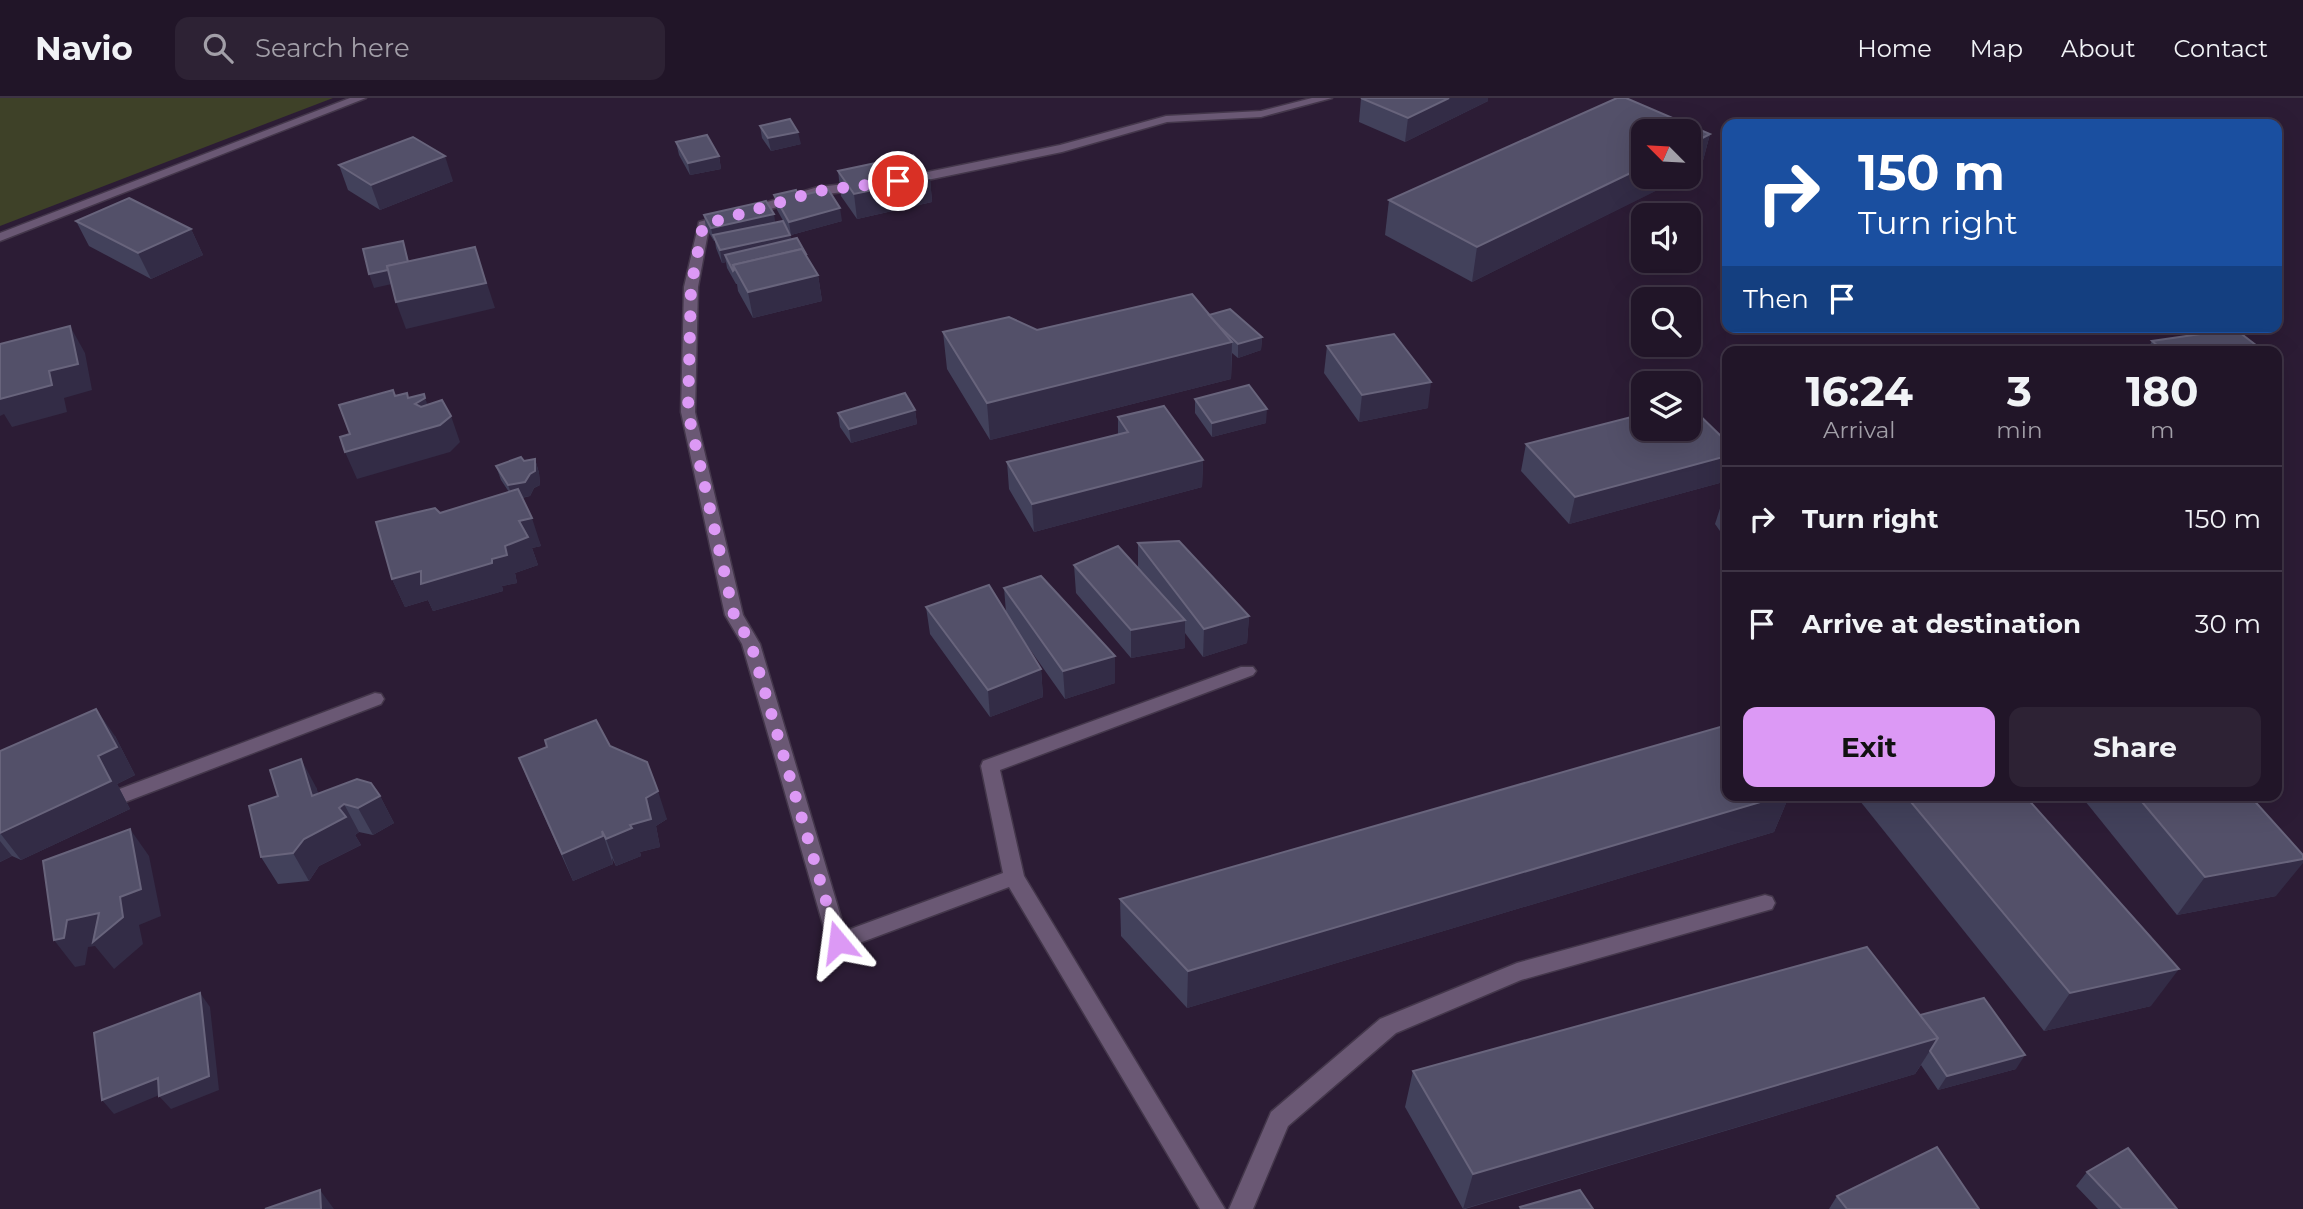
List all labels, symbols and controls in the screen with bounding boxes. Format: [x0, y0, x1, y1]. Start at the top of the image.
search box [175, 17, 665, 80]
text: Navio [35, 28, 133, 68]
icon: search [199, 29, 237, 67]
text: Search here [255, 32, 410, 64]
text: Home [1857, 34, 1932, 63]
text: Map [1970, 34, 2023, 63]
text: About [2061, 34, 2135, 63]
text: Contact [2173, 34, 2268, 63]
north arrow [1631, 119, 1701, 189]
map controls [1631, 119, 1701, 441]
text: 150 m [1858, 143, 2005, 202]
icon: right [1743, 147, 1834, 238]
pin [868, 151, 928, 211]
icon: arrive [879, 162, 917, 200]
button: sound [1631, 203, 1701, 273]
text: Turn right [1858, 203, 2018, 242]
icon: arrive [1823, 280, 1861, 318]
text: Then [1743, 283, 1809, 315]
button: search [1631, 287, 1701, 357]
text: 16:24 [1805, 365, 1913, 417]
text: 3 [2007, 365, 2032, 417]
text: 180 [2126, 365, 2199, 417]
button: layers [1631, 371, 1701, 441]
text: Arrival [1823, 416, 1895, 444]
text: min [1996, 416, 2042, 444]
text: m [2150, 416, 2174, 444]
icon: right [1743, 500, 1781, 538]
text: Turn right [1802, 503, 1938, 535]
text: 150 m [2185, 503, 2261, 535]
icon: arrive [1743, 605, 1781, 643]
text: Arrive at destination [1802, 608, 2081, 640]
text: 30 m [2195, 608, 2261, 640]
button: Exit [1743, 707, 1995, 787]
button: Share [2009, 707, 2261, 787]
position arrow [801, 905, 875, 979]

